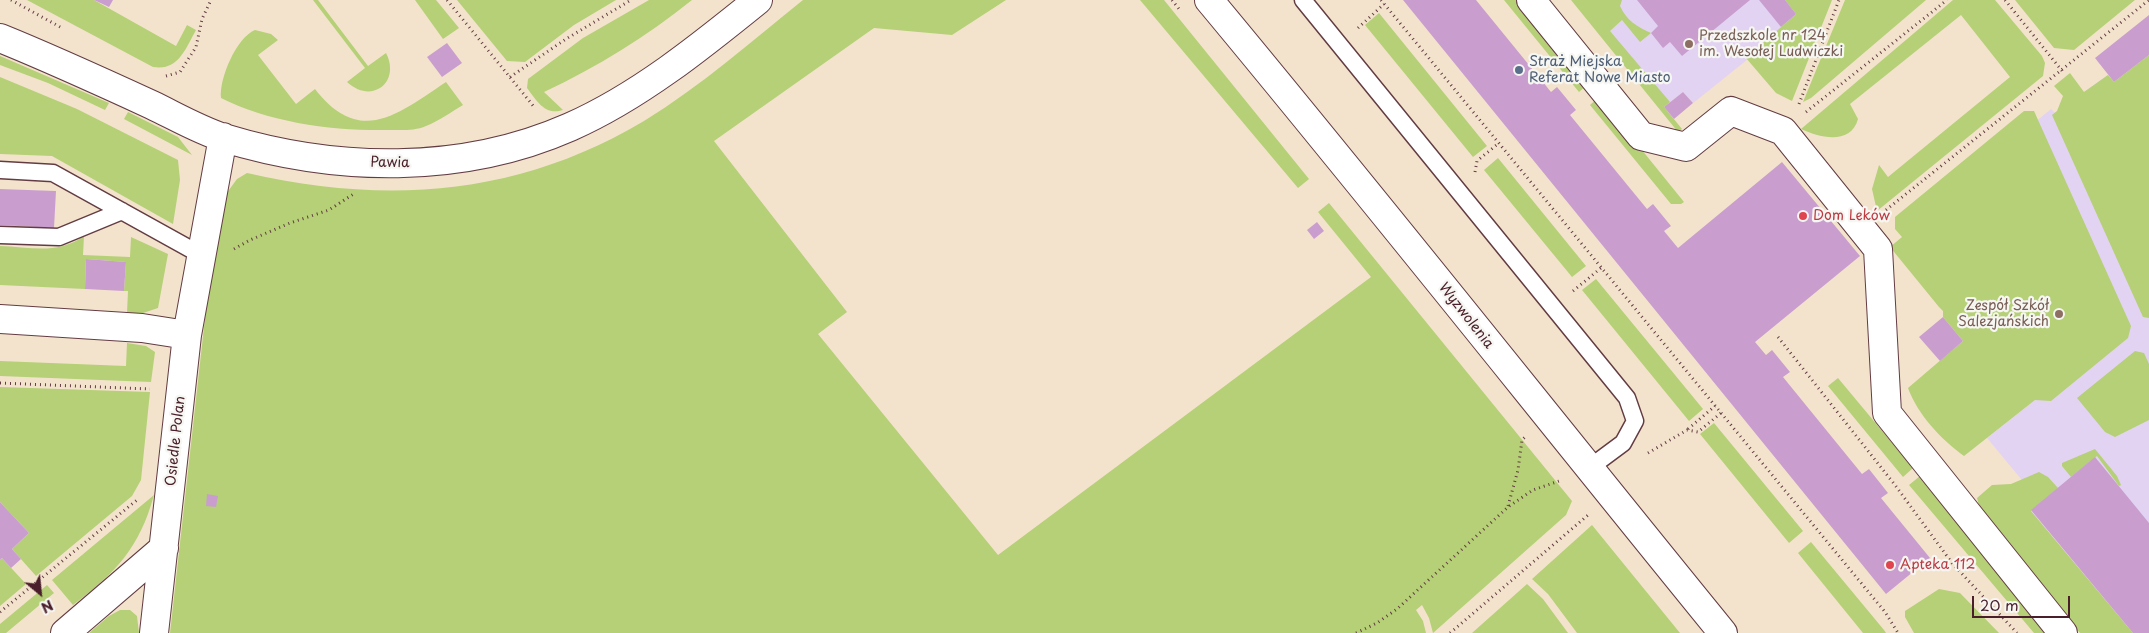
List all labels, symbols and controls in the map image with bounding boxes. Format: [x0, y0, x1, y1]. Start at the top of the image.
place label: Przedszkole nr 124 im. Wesołej Ludwiczki [1699, 28, 1843, 60]
marker: Przedszkole nr 124 im. Wesołej Ludwiczki [1683, 38, 1695, 50]
place label: Straż Miejska Referat Nowe Miasto [1529, 54, 1671, 86]
marker: Straż Miejska Referat Nowe Miasto [1513, 64, 1525, 76]
street label: Pawia [370, 154, 410, 172]
place label: Dom Leków [1813, 208, 1890, 224]
marker: Dom Leków [1797, 210, 1809, 222]
street label: Wyzwolenia [1435, 280, 1497, 352]
place label: Zespół Szkół Salezjańskich [1958, 298, 2049, 331]
marker: Zespół Szkół Salezjańskich [2053, 308, 2065, 320]
street label: Osiedle Polan [163, 395, 189, 487]
place label: Apteka 112 [1900, 557, 1975, 573]
marker: Apteka 112 [1884, 559, 1896, 571]
north arrow [15, 568, 65, 618]
scale bar [1974, 586, 2072, 618]
text: 20 m [1980, 593, 2019, 616]
text: N [37, 595, 57, 619]

